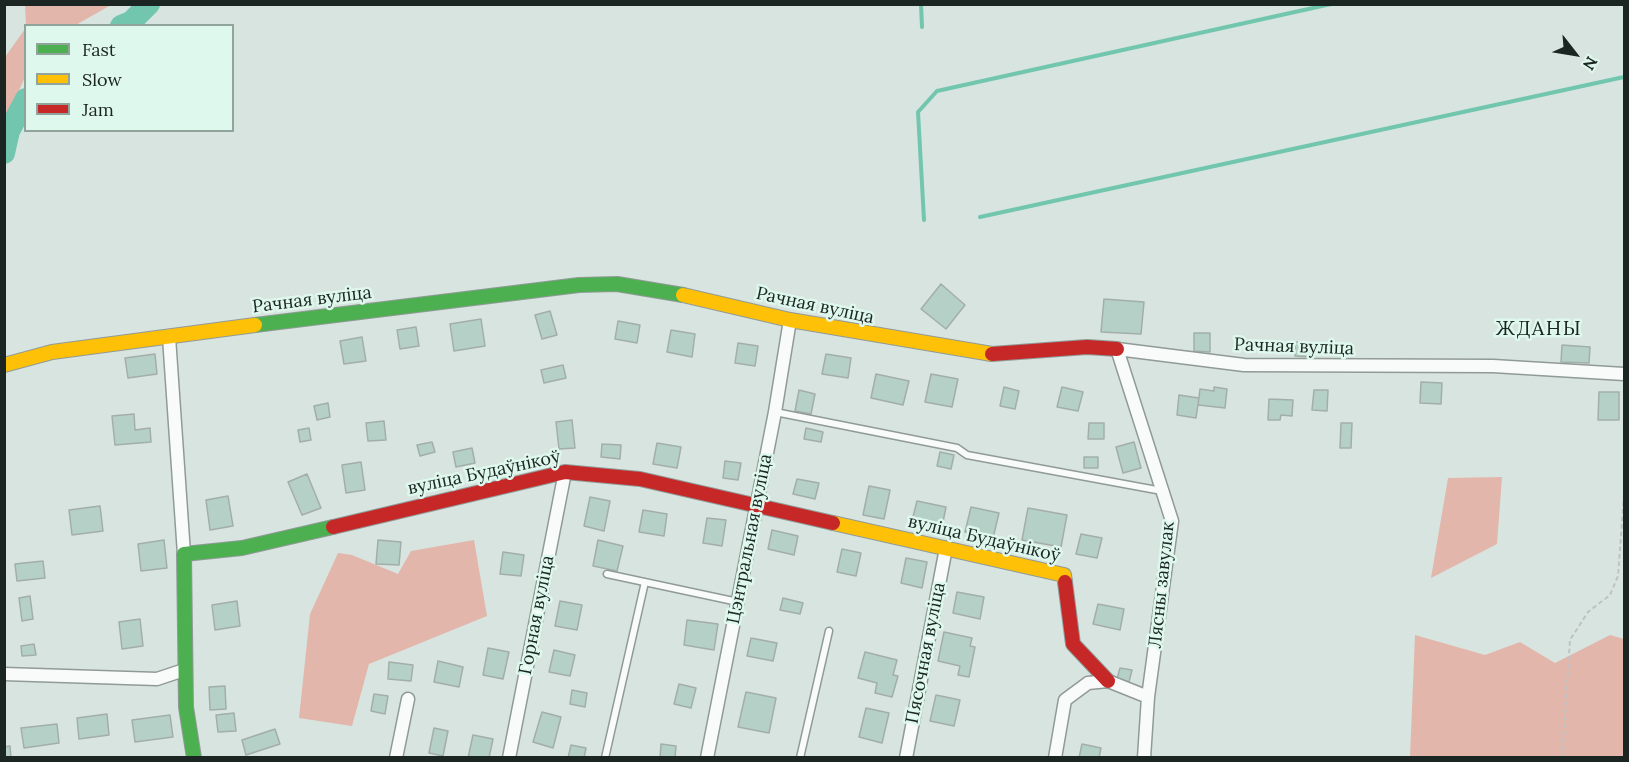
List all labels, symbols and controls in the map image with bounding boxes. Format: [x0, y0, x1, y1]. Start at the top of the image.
legend [24, 24, 234, 132]
north arrow [1545, 24, 1605, 84]
text: Fast [82, 38, 116, 61]
text: N [1579, 53, 1602, 74]
text: Slow [82, 68, 122, 91]
text: Jam [82, 98, 114, 121]
street label: Рачная вуліца [251, 282, 373, 318]
street label: Рачная вуліца [754, 283, 876, 329]
district label: ЖДАНЫ [1496, 317, 1582, 341]
street label: Рачная вуліца [1234, 334, 1354, 360]
street label: вуліца Будаўнікоў [406, 446, 562, 500]
street label: Цэнтральная вуліца [723, 452, 777, 626]
street label: вуліца Будаўнікоў [906, 511, 1062, 567]
street label: Лясны завулак [1145, 521, 1179, 649]
street label: Горная вуліца [515, 554, 559, 676]
street label: Пясочная вуліца [902, 581, 950, 725]

